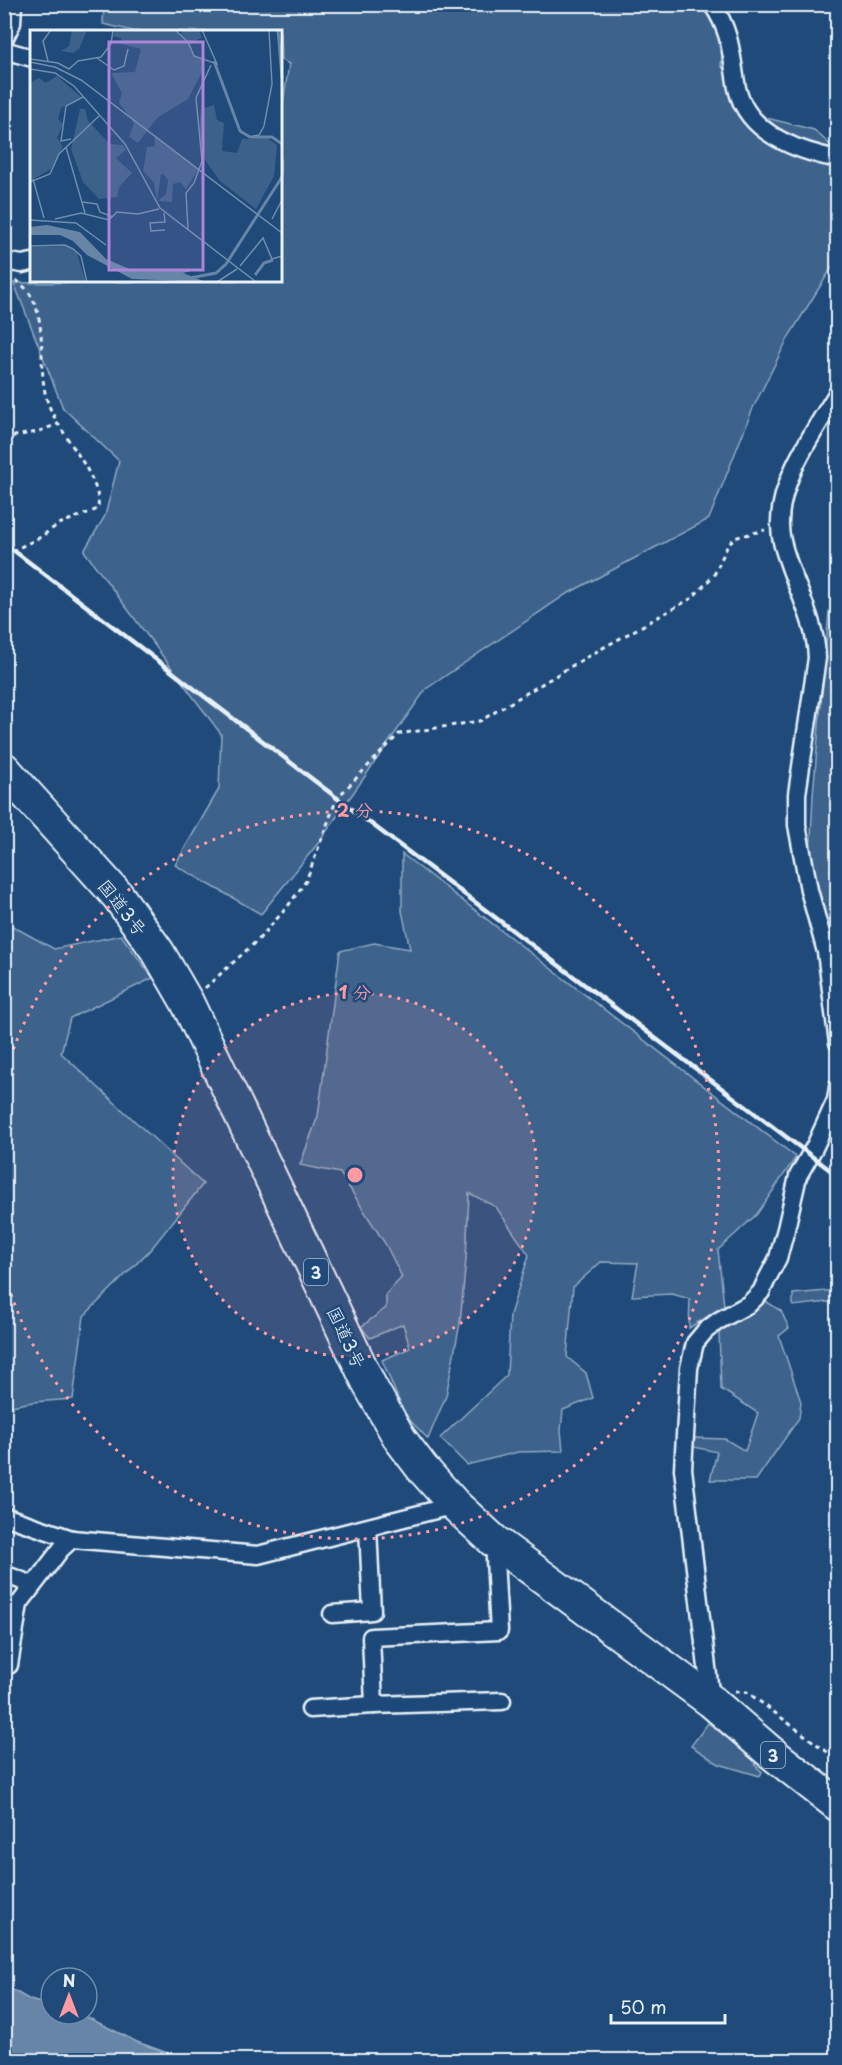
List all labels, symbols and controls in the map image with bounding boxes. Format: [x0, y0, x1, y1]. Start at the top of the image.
inset map [30, 30, 282, 282]
text: 2 分 [337, 796, 373, 823]
street label: 国道3号 [92, 873, 154, 941]
text: 1 分 [339, 978, 371, 1005]
centre of rings [345, 1165, 365, 1185]
road number: 3 [304, 1259, 328, 1285]
street label: 国道3号 [321, 1301, 373, 1373]
road number: 3 [761, 1742, 785, 1768]
north arrow [39, 1966, 99, 2026]
text: N [63, 1968, 75, 1992]
scale bar [611, 1987, 725, 2025]
text: 50 m [620, 1993, 667, 2020]

